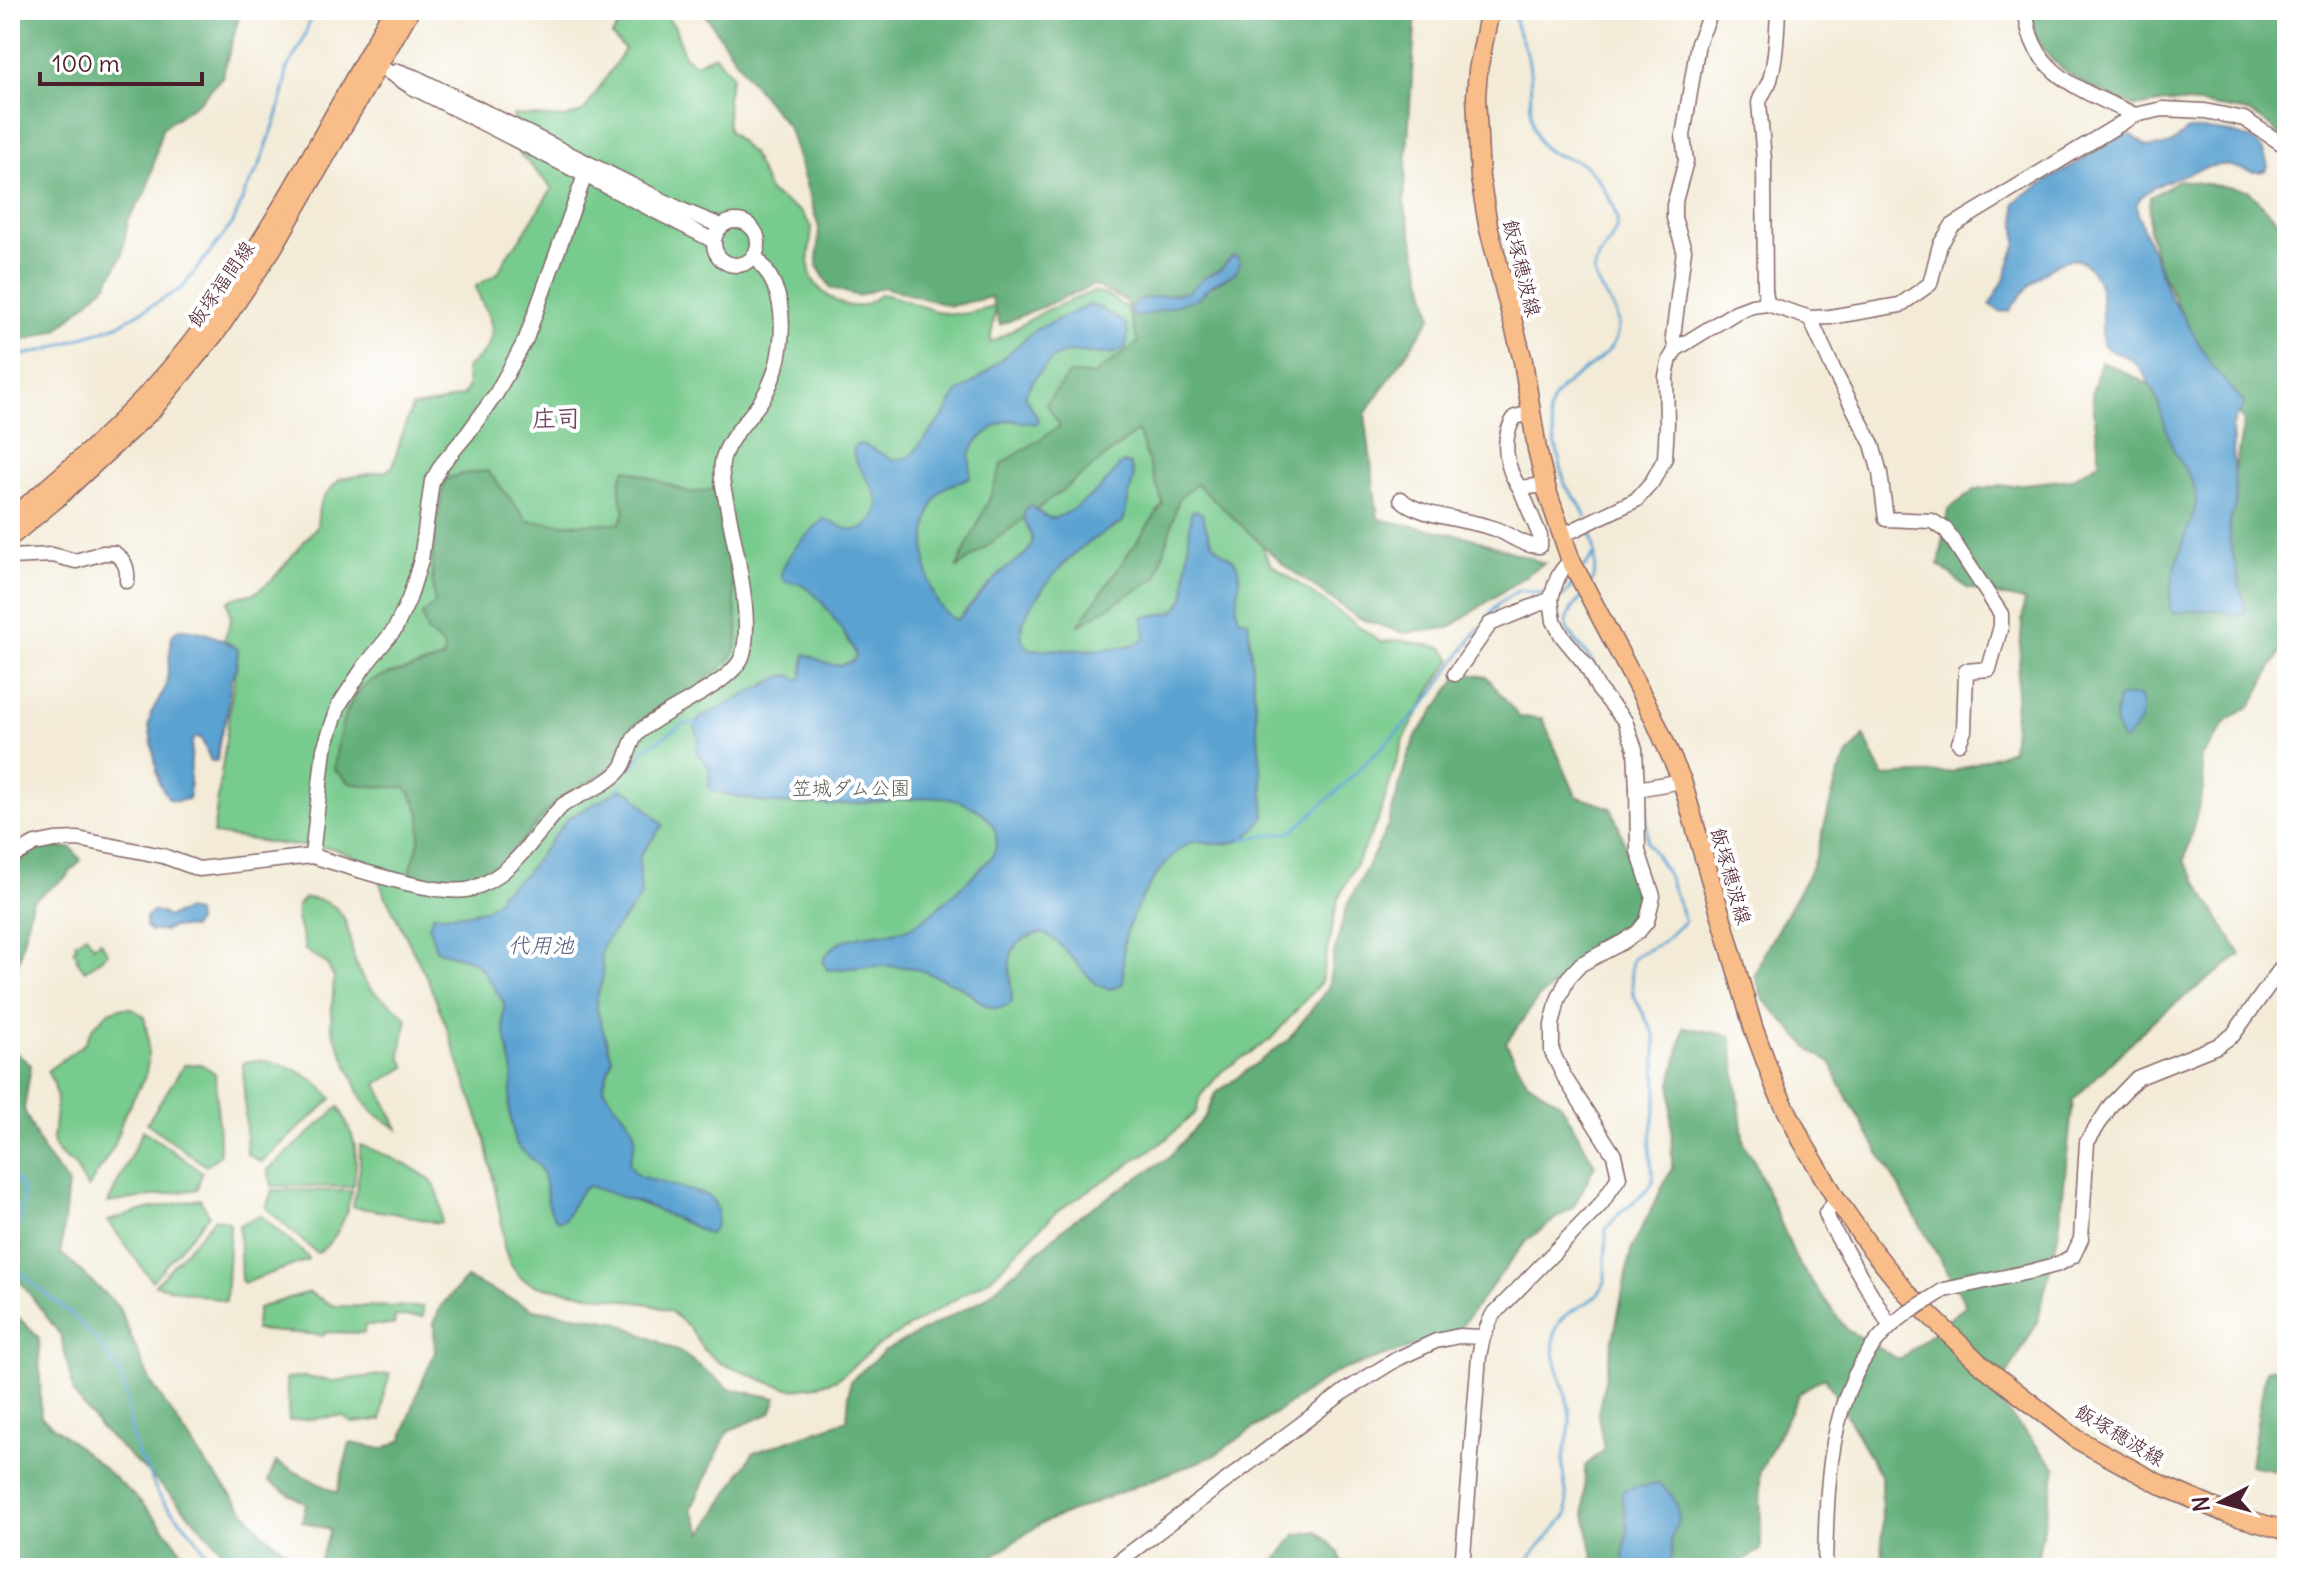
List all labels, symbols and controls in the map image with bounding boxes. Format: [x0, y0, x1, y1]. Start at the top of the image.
scale bar [40, 36, 202, 86]
text: 100 m [52, 48, 120, 78]
street label: 飯塚穂波線 [1498, 216, 1547, 319]
street label: 飯塚福間線 [182, 236, 260, 332]
district label: 庄司 [532, 403, 580, 433]
park label: 笠城ダム公園 [792, 775, 910, 800]
street label: 飯塚穂波線 [1706, 824, 1757, 927]
water label: 代用池 [508, 931, 575, 959]
street label: 飯塚穂波線 [2071, 1398, 2170, 1471]
north arrow [2181, 1462, 2261, 1542]
text: N [2186, 1495, 2216, 1513]

